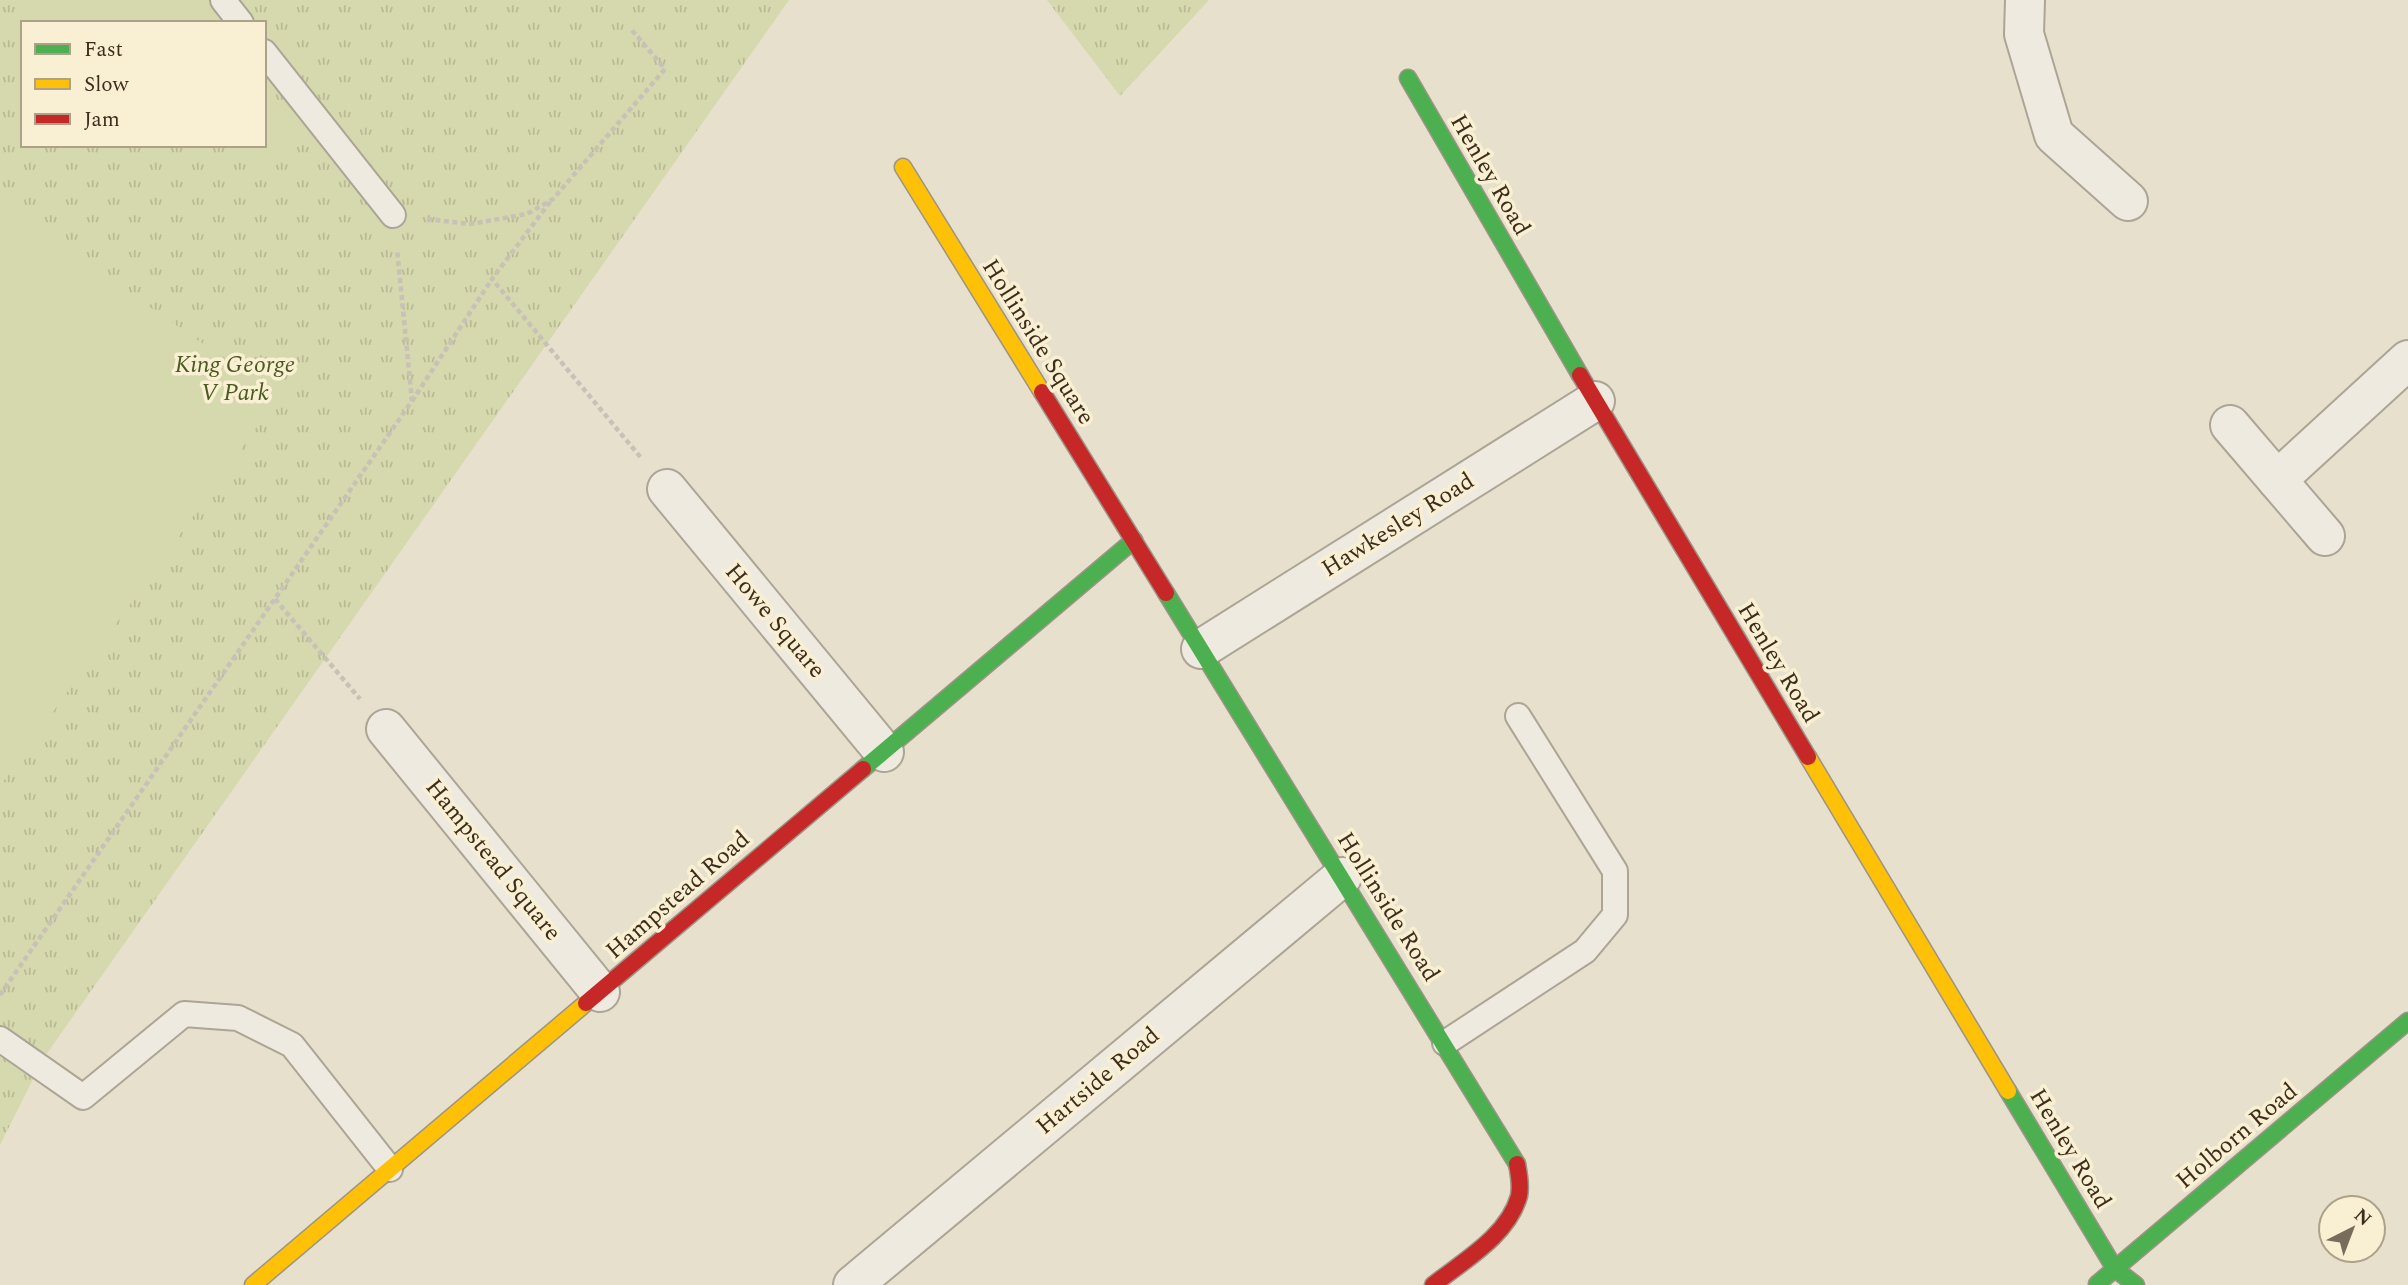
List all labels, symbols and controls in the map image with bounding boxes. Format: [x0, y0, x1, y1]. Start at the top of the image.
legend [21, 21, 266, 147]
text: Fast [84, 34, 123, 66]
text: Slow [84, 69, 130, 101]
text: Jam [84, 104, 120, 136]
street label: Henley Road [1441, 107, 1539, 243]
street label: Hollinside Square [972, 252, 1104, 432]
park label: King George V Park [175, 347, 295, 411]
street label: Hawkesley Road [1314, 464, 1482, 586]
street label: Howe Square [716, 555, 834, 687]
street label: Henley Road [1728, 596, 1828, 730]
street label: Hampstead Square [416, 771, 570, 949]
street label: Hampstead Road [598, 822, 758, 968]
street label: Hollinside Road [1327, 825, 1449, 989]
street label: Hartside Road [1028, 1018, 1168, 1144]
street label: Holborn Road [2168, 1074, 2306, 1198]
street label: Henley Road [2020, 1082, 2120, 1216]
north arrow [2317, 1194, 2387, 1264]
text: N [2347, 1202, 2378, 1233]

